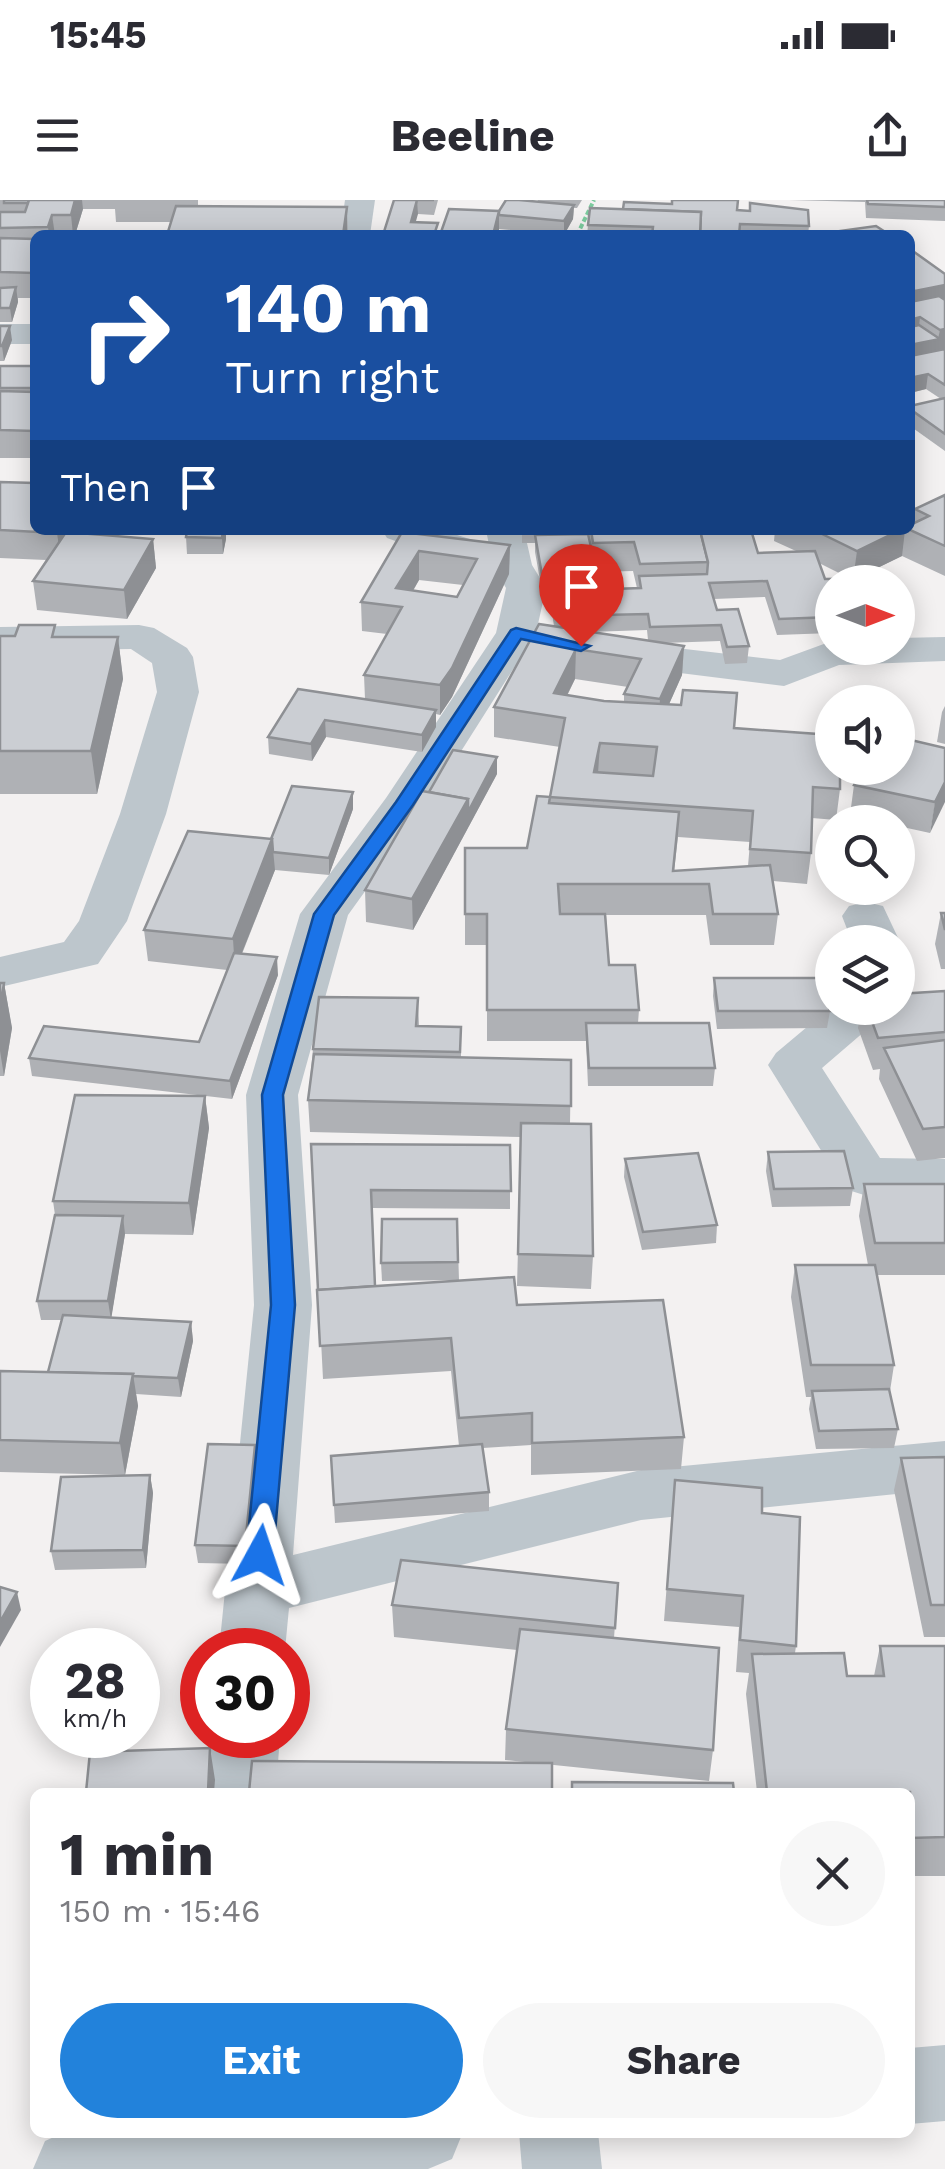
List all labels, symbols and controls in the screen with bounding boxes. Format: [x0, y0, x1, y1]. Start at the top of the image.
text: 15:45 [50, 13, 147, 57]
icon: menu [30, 108, 85, 163]
icon: share [860, 108, 915, 163]
text: Beeline [390, 109, 555, 162]
text: 140 m [225, 267, 431, 349]
icon: right [60, 270, 190, 400]
text: Turn right [225, 351, 439, 404]
icon: arrive [171, 460, 226, 515]
text: Then [60, 466, 151, 510]
pin [539, 544, 624, 647]
icon: arrive [554, 559, 609, 614]
north arrow [815, 565, 915, 665]
map controls [815, 565, 915, 1025]
button: sound [815, 685, 915, 785]
button: search [815, 805, 915, 905]
button: layers [815, 925, 915, 1025]
position arrow [208, 1503, 312, 1607]
speed limit sign: 30 [180, 1628, 310, 1758]
text: 28 [64, 1651, 126, 1710]
text: km/h [63, 1704, 127, 1733]
text: 1 min [60, 1819, 214, 1890]
button: close [780, 1821, 885, 1926]
text: 150 m · 15:46 [60, 1892, 260, 1930]
button: Exit [60, 2003, 463, 2118]
button: Share [483, 2003, 885, 2118]

